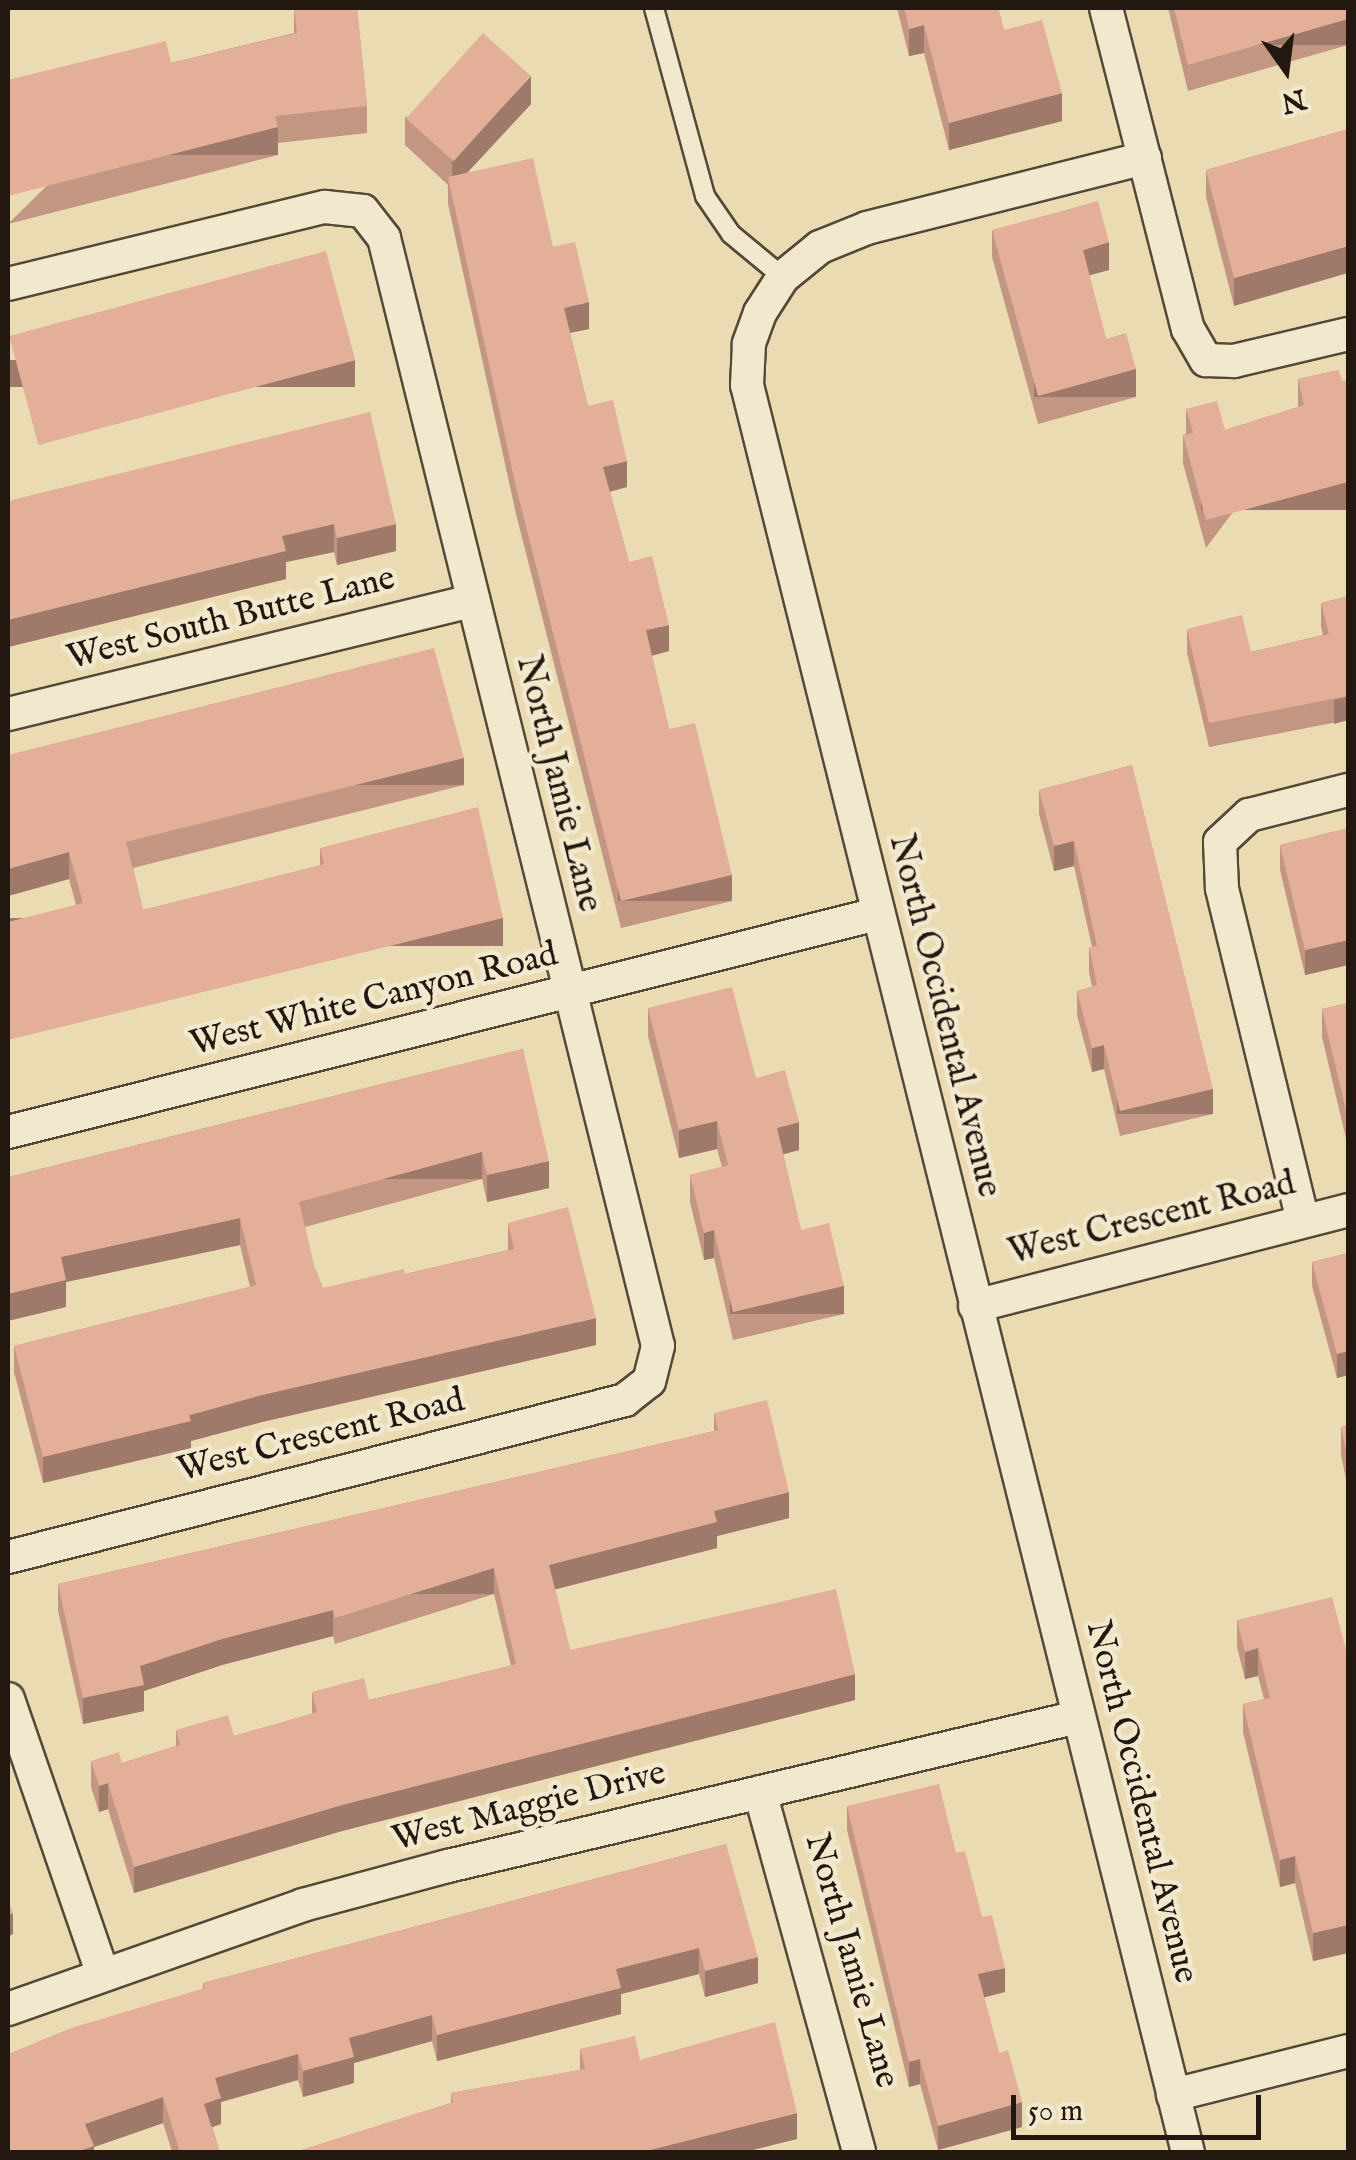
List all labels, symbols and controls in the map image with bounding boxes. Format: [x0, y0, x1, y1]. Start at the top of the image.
north arrow [1236, 20, 1336, 120]
text: N [1277, 80, 1309, 120]
street label: West South Butte Lane [63, 558, 399, 680]
street label: North Jamie Lane [506, 652, 610, 916]
street label: North Occidental Avenue [879, 830, 1009, 1202]
street label: West White Canyon Road [186, 934, 562, 1066]
street label: West Crescent Road [1004, 1163, 1300, 1275]
street label: West Crescent Road [173, 1380, 469, 1492]
street label: North Occidental Avenue [1076, 1616, 1206, 1988]
street label: West Maggie Drive [388, 1753, 670, 1861]
street label: North Jamie Lane [795, 1829, 907, 2093]
scale bar [1016, 2075, 1266, 2137]
text: 50 m [1028, 2093, 1083, 2131]

